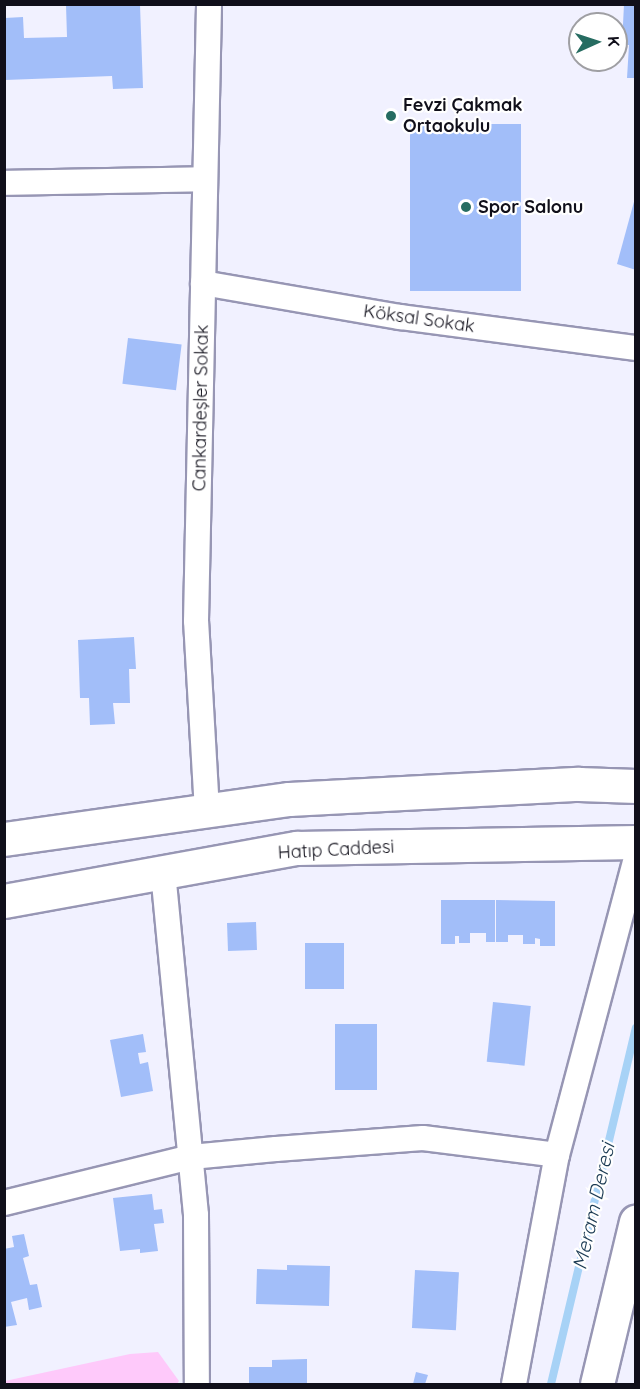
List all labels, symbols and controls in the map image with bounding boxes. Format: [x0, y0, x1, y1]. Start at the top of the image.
north arrow [568, 12, 628, 72]
text: K [604, 35, 624, 47]
place label: Fevzi Çakmak Ortaokulu [403, 95, 522, 138]
marker: Fevzi Çakmak Ortaokulu [384, 109, 398, 123]
place label: Spor Salonu [478, 196, 583, 218]
marker: Spor Salonu [459, 200, 473, 214]
street label: Köksal Sokak [362, 300, 476, 338]
street label: Cankardeşler Sokak [189, 325, 213, 491]
street label: Hatıp Caddesi [277, 836, 395, 864]
water label: Meram Deresi [567, 1140, 619, 1272]

